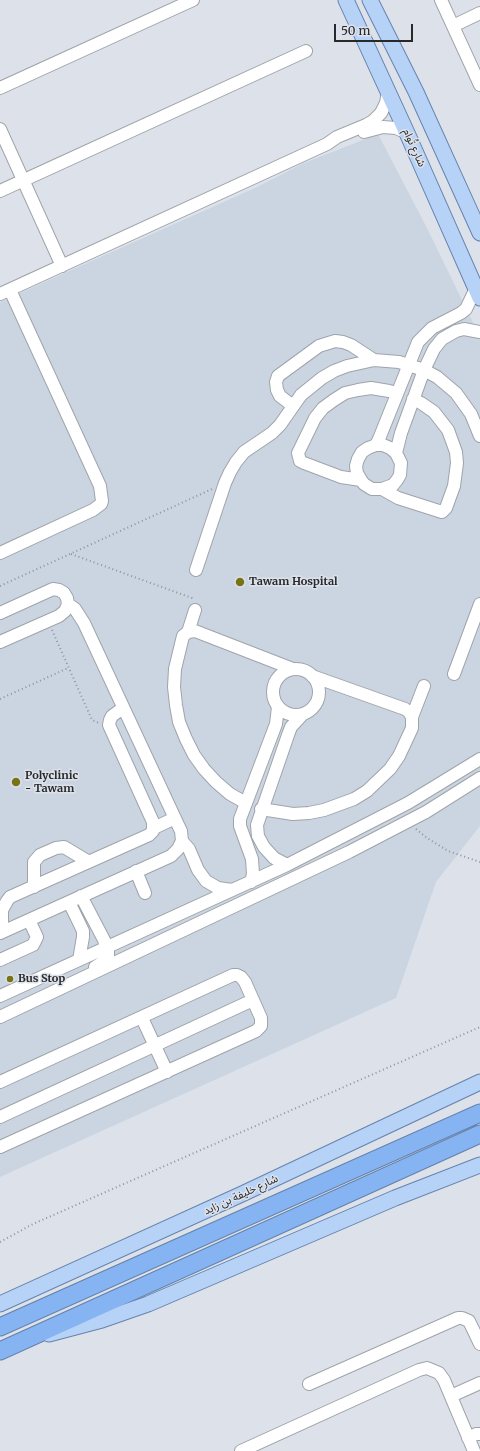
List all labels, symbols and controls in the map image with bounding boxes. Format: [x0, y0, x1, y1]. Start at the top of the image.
scale bar [336, 16, 415, 42]
text: 50 m [341, 23, 370, 38]
street label: شارع تُوام [400, 127, 428, 169]
place label: Tawam Hospital [249, 575, 338, 589]
marker: Tawam Hospital [234, 576, 246, 588]
place label: Polyclinic - Tawam [25, 769, 78, 795]
marker: Polyclinic - Tawam [10, 776, 22, 788]
place label: Bus Stop [18, 972, 65, 986]
marker: Bus Stop [5, 974, 15, 984]
street label: شارع خليفة بن زايد [202, 1172, 280, 1218]

